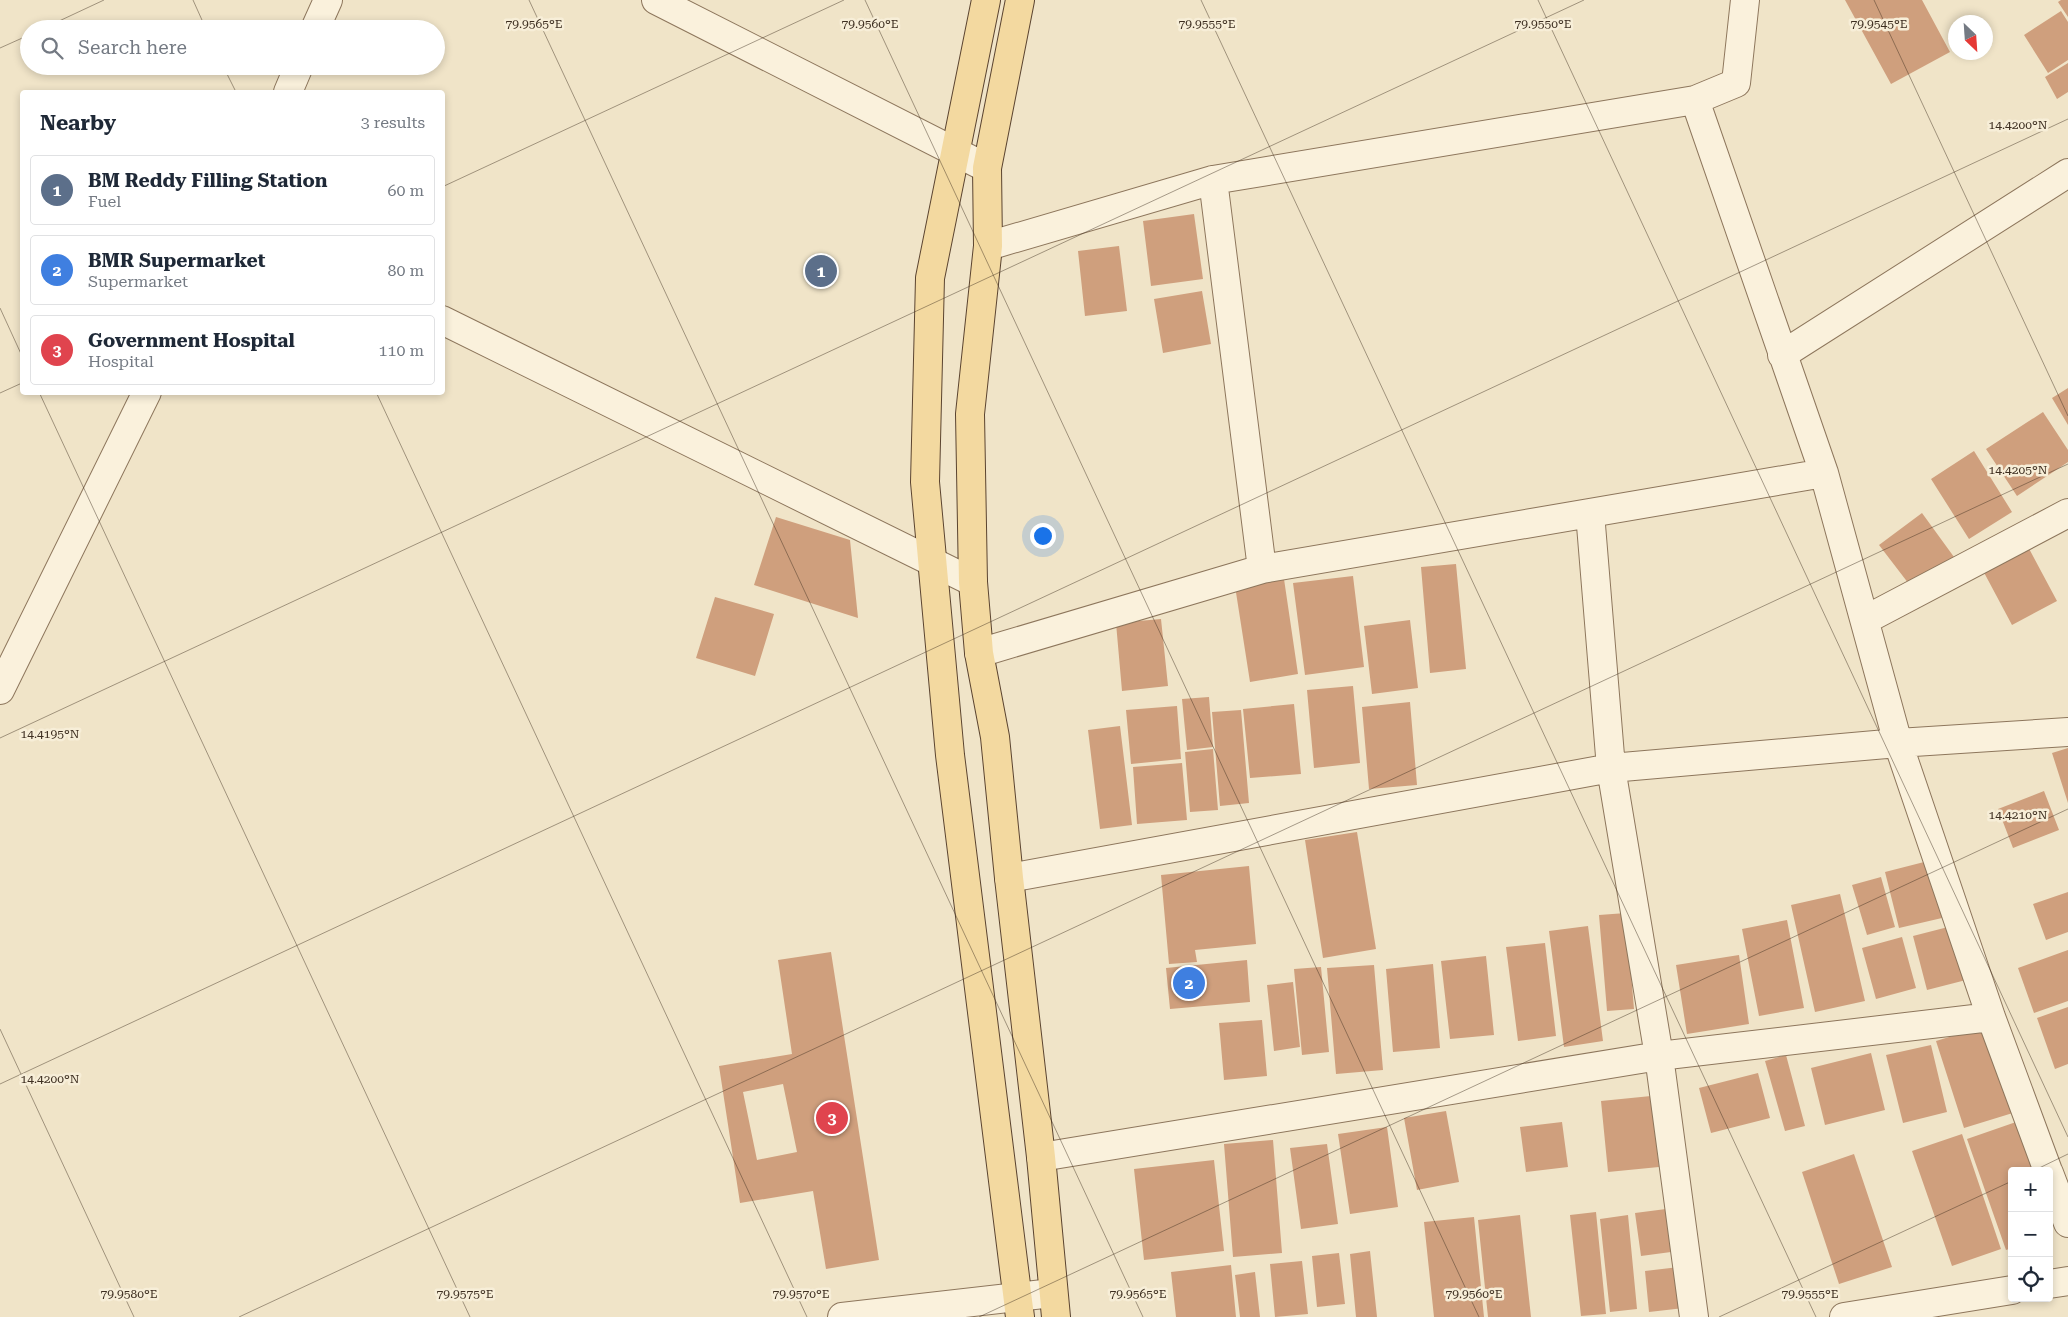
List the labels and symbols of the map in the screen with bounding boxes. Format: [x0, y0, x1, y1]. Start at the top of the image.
north arrow [1948, 15, 1993, 60]
text: 79.9565°E [506, 17, 562, 31]
text: 79.9560°E [842, 17, 898, 31]
text: 79.9555°E [1179, 17, 1235, 31]
text: 79.9550°E [1515, 17, 1571, 31]
text: 79.9545°E [1851, 17, 1907, 31]
text: 14.4200°N [1989, 118, 2048, 132]
pin: 1 [805, 252, 837, 290]
text: 14.4205°N [1989, 463, 2048, 477]
your location [1030, 523, 1056, 549]
text: 14.4195°N [21, 727, 80, 741]
text: 14.4210°N [1989, 808, 2048, 822]
pin: 2 [1173, 964, 1205, 1002]
text: 14.4200°N [21, 1072, 80, 1086]
pin: 3 [816, 1099, 848, 1137]
text: 79.9580°E [101, 1287, 157, 1301]
text: 79.9575°E [437, 1287, 493, 1301]
text: 79.9570°E [773, 1287, 829, 1301]
text: 79.9565°E [1110, 1287, 1166, 1301]
text: 79.9560°E [1446, 1287, 1502, 1301]
text: 79.9555°E [1782, 1287, 1838, 1301]

